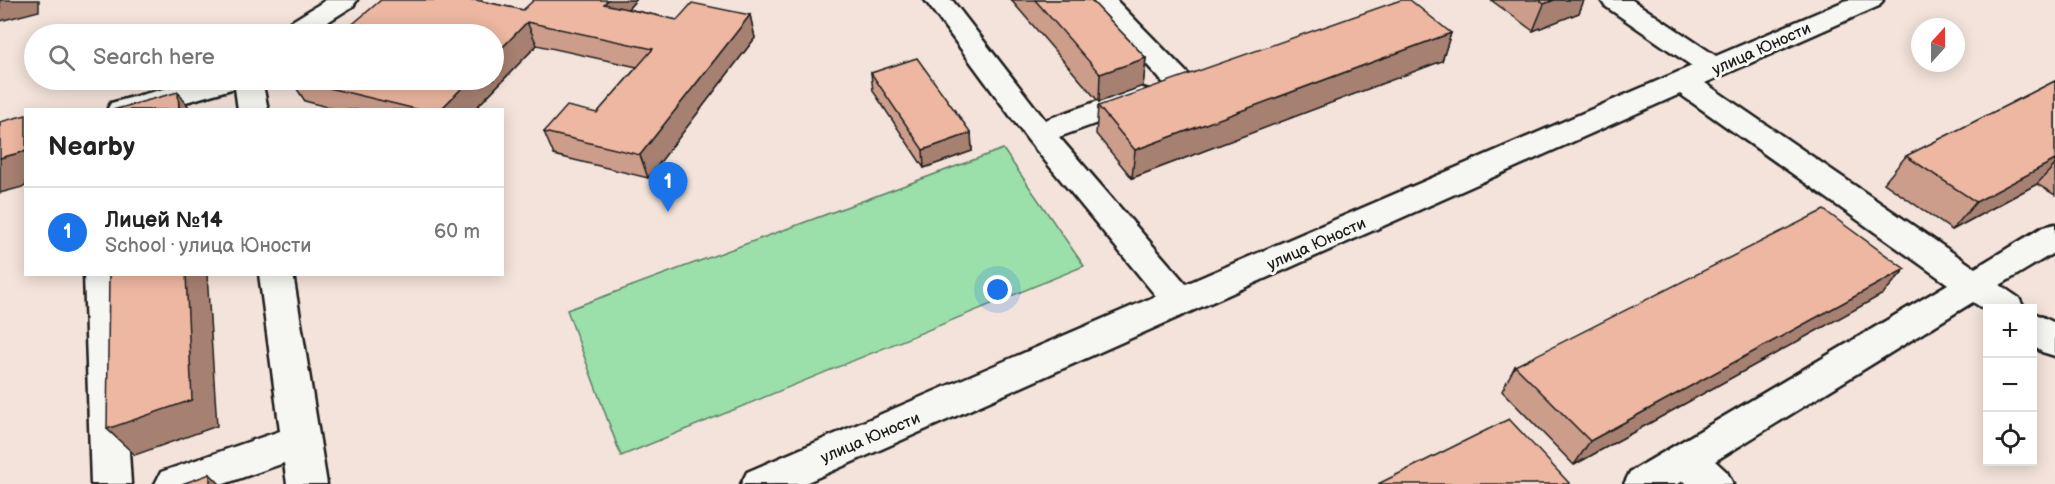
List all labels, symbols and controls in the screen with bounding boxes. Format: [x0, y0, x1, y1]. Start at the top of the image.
north arrow [1911, 18, 1965, 72]
street label: улица Юности [1709, 19, 1814, 80]
search box [24, 24, 504, 90]
icon: search [45, 41, 78, 74]
text: Search here [93, 44, 215, 71]
text: Nearby [48, 132, 135, 163]
pin: 1 [648, 162, 688, 212]
text: Лицей №14 [105, 207, 223, 234]
street label: улица Юности [1264, 214, 1369, 275]
text: 1 [63, 220, 72, 244]
text: 60 m [434, 220, 480, 244]
text: School · улица Юности [105, 234, 311, 258]
your location [983, 275, 1012, 304]
map controls [1983, 304, 2037, 466]
button: + [1983, 304, 2037, 358]
button: − [1983, 358, 2037, 412]
street label: улица Юности [818, 409, 923, 468]
button: locate [1983, 412, 2037, 466]

